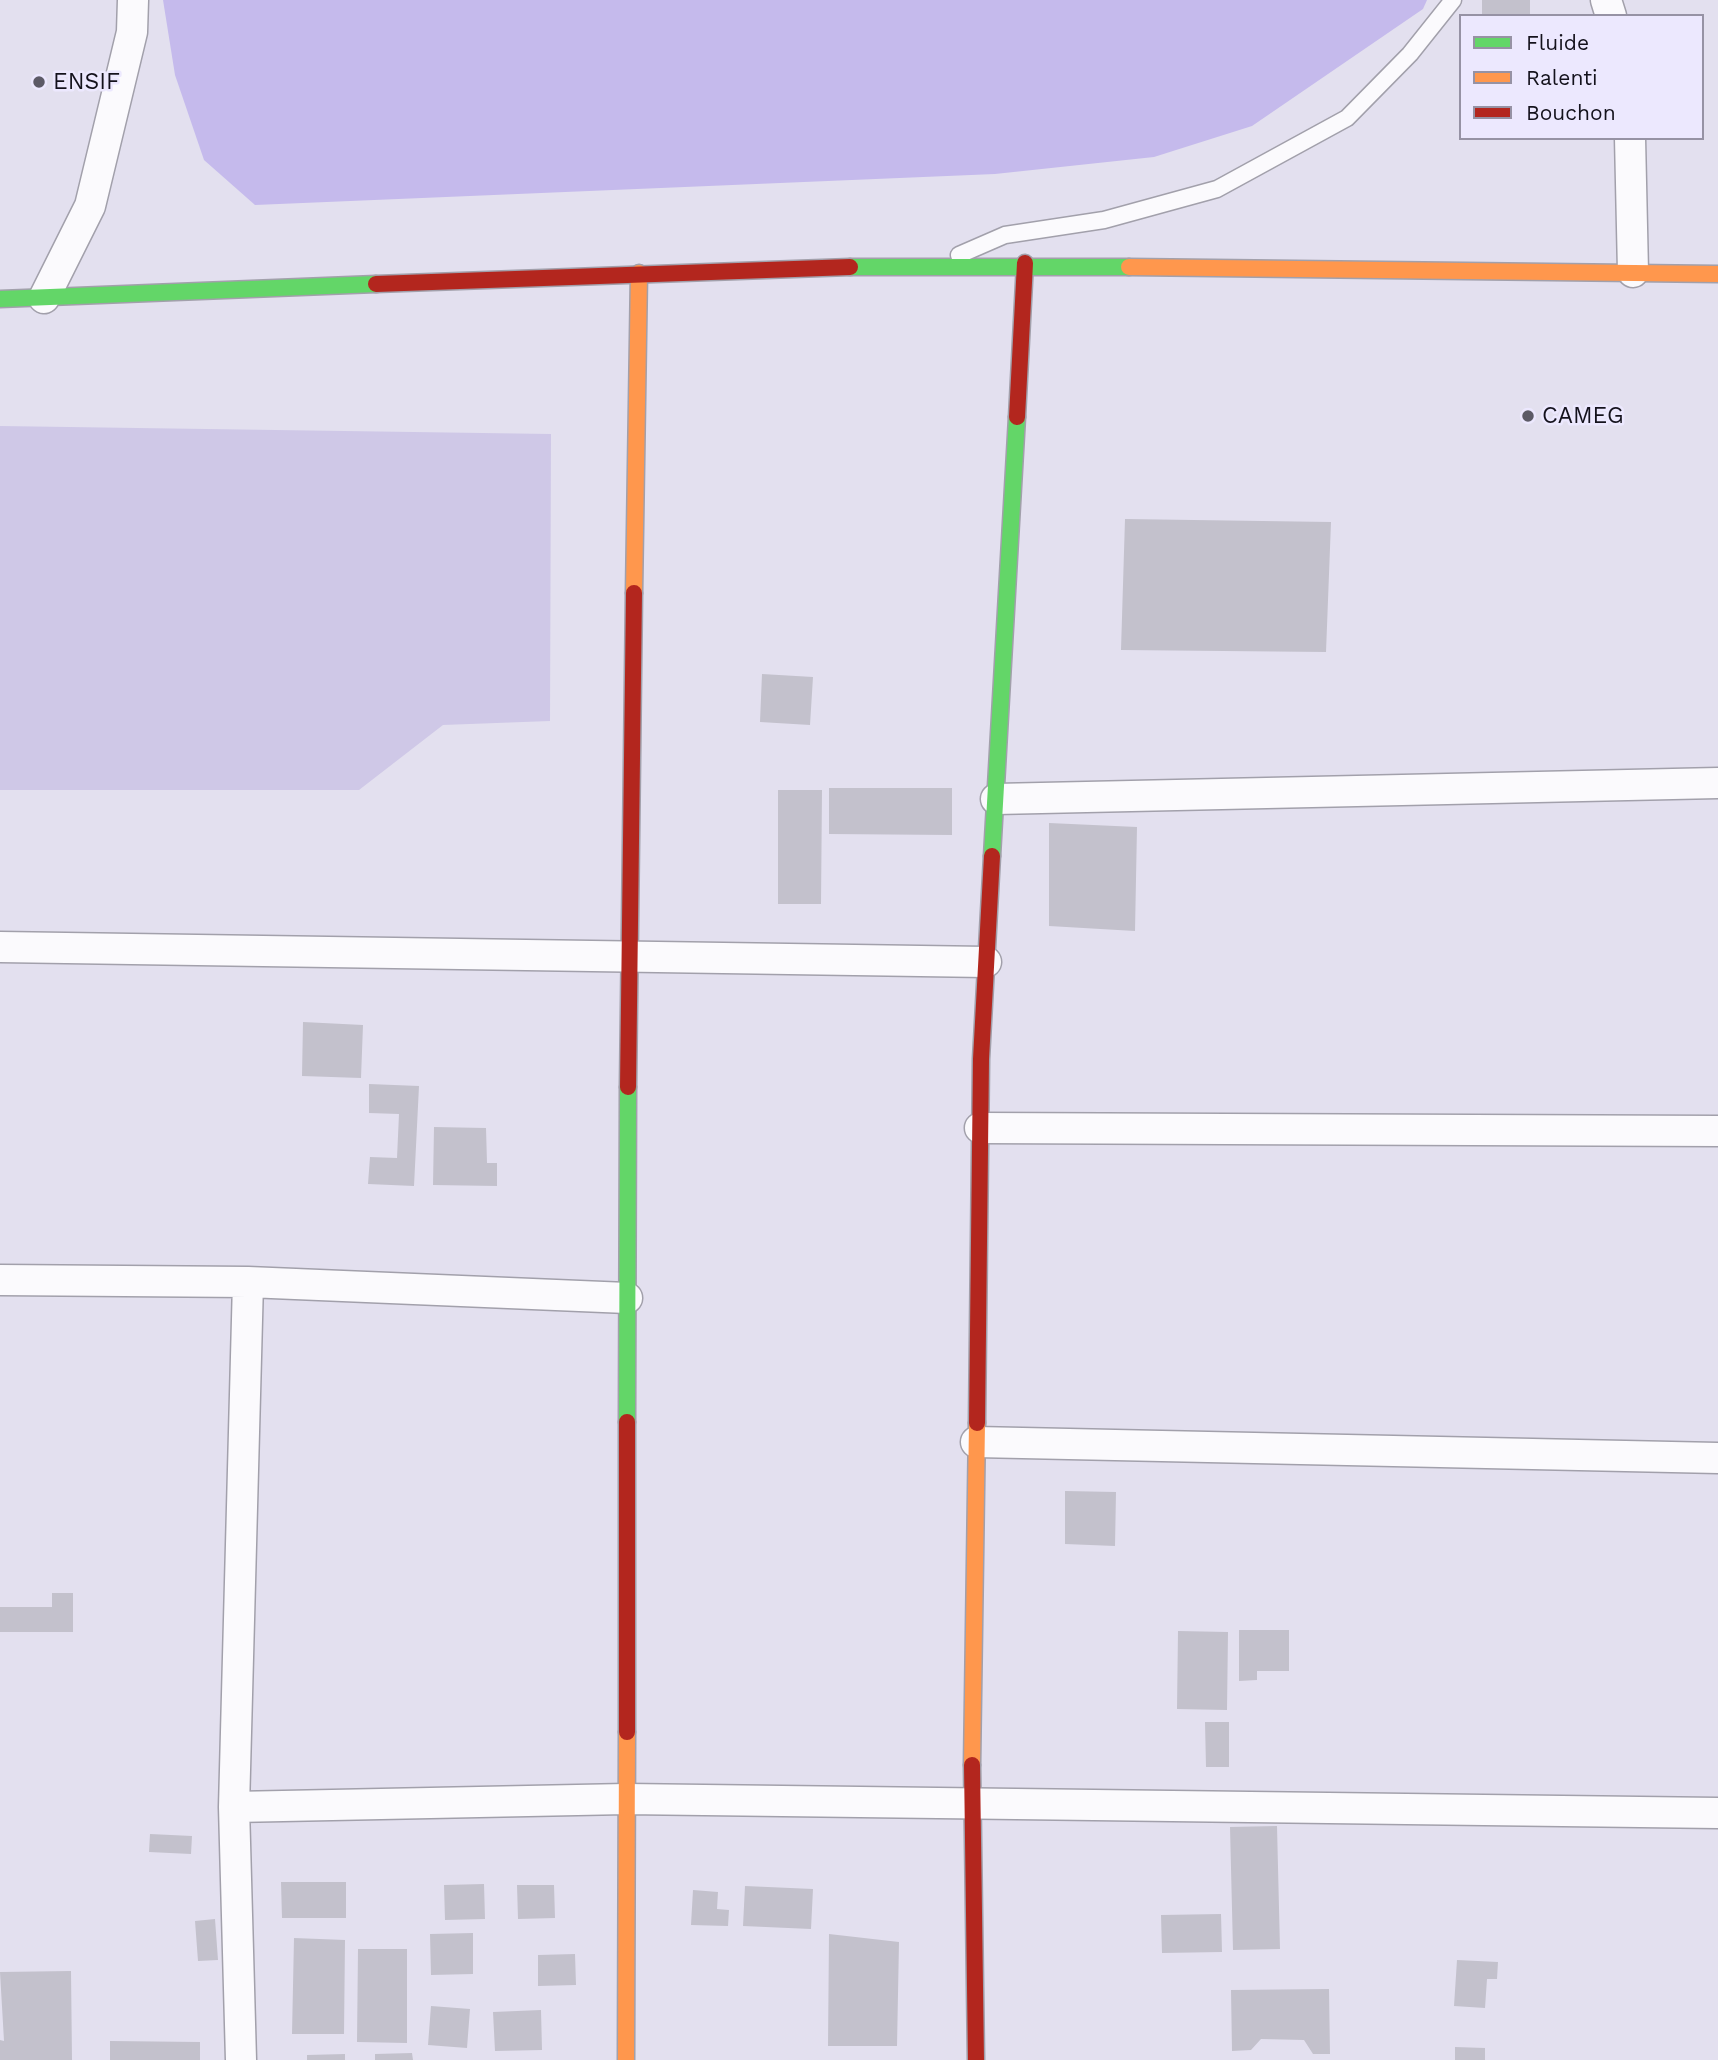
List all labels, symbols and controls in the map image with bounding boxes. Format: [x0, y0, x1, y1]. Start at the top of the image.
legend [1459, 14, 1704, 140]
text: Fluide [1526, 30, 1589, 55]
text: Ralenti [1526, 65, 1598, 90]
place label: ENSIF [53, 68, 120, 96]
marker: ENSIF [31, 74, 47, 90]
text: Bouchon [1526, 100, 1616, 125]
place label: CAMEG [1542, 402, 1624, 430]
marker: CAMEG [1520, 408, 1536, 424]

